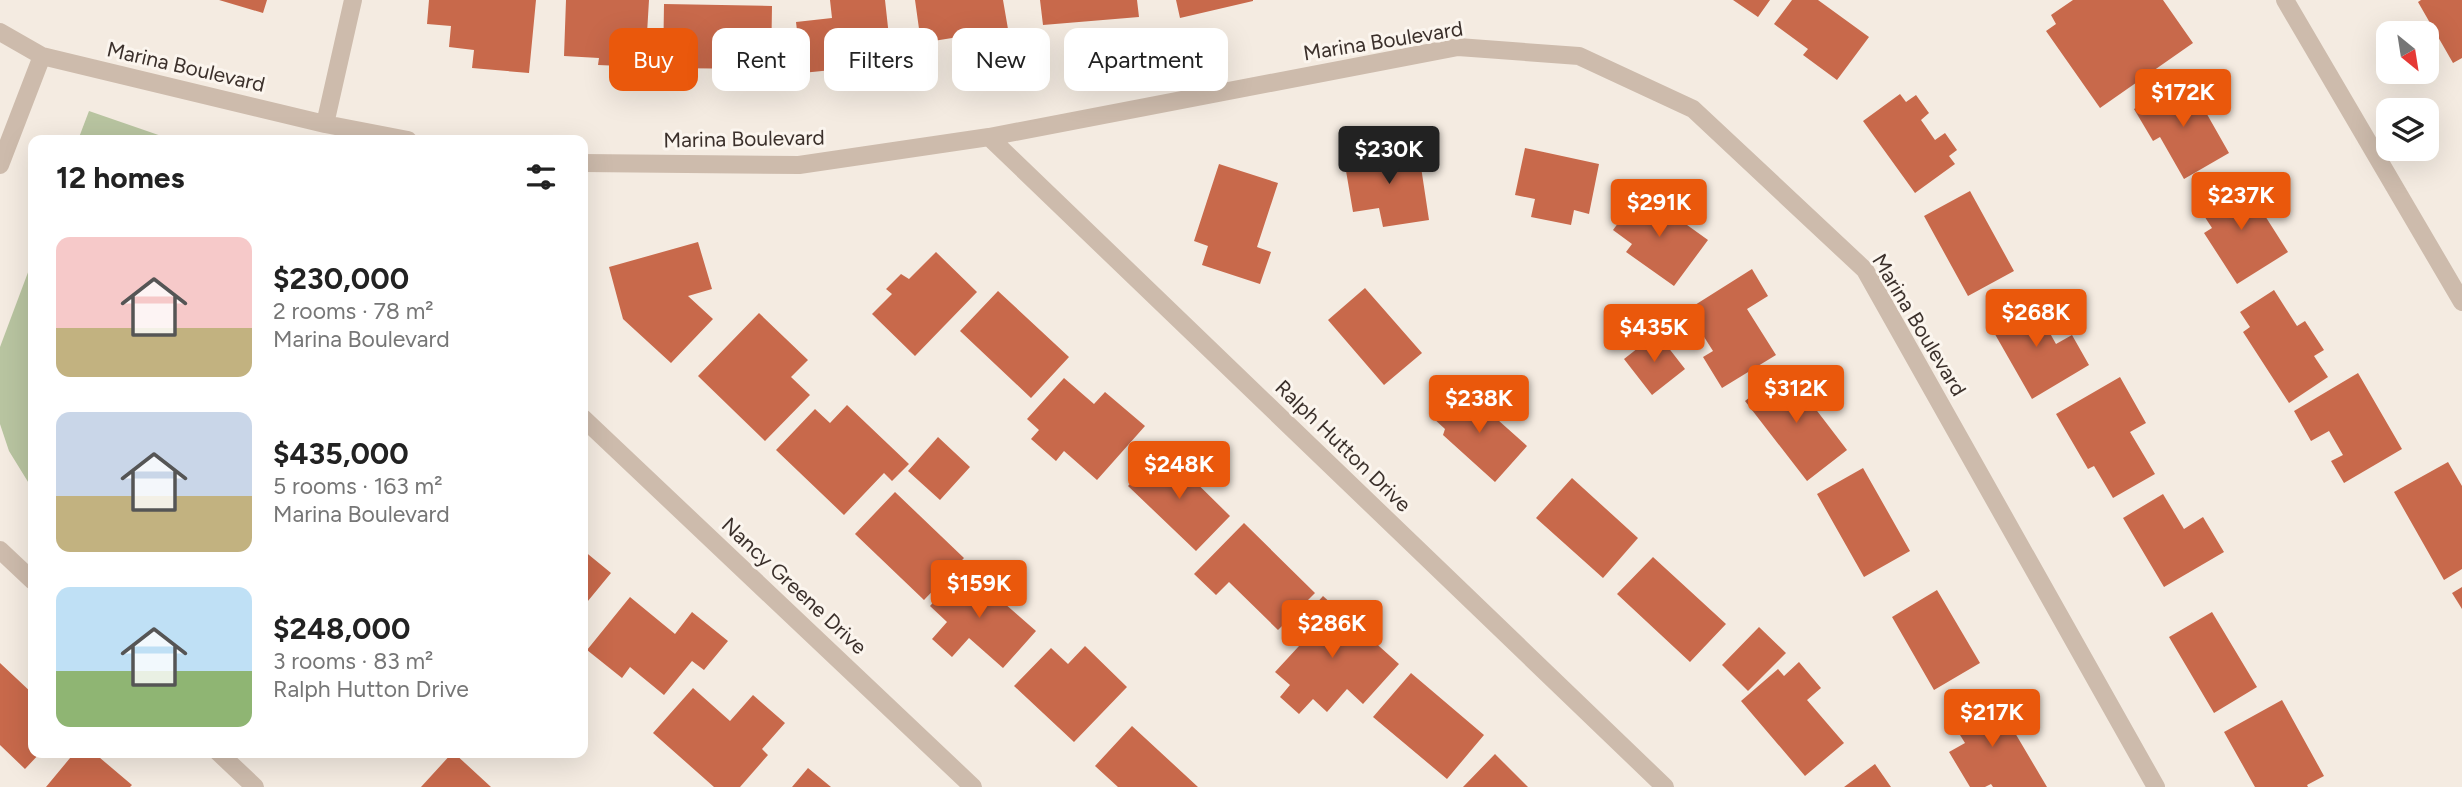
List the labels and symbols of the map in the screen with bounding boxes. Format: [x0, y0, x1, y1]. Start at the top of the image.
street label: Marina Boulevard [1301, 16, 1465, 65]
north arrow [2376, 21, 2440, 84]
street label: Marina Boulevard [105, 36, 268, 97]
pin: $172K [2134, 69, 2232, 129]
street label: Marina Boulevard [663, 125, 825, 152]
pin: $230K [1340, 127, 1438, 186]
pin: $237K [2192, 173, 2290, 232]
pin: $291K [1610, 180, 1708, 239]
street label: Marina Boulevard [1867, 249, 1972, 400]
pin: $268K [1987, 290, 2085, 349]
pin: $435K [1605, 304, 1703, 364]
pin: $312K [1747, 366, 1845, 425]
street label: Ralph Hutton Drive [1270, 375, 1416, 517]
pin: $238K [1430, 376, 1528, 435]
pin: $248K [1130, 442, 1228, 501]
street label: Nancy Greene Drive [717, 512, 872, 659]
pin: $159K [930, 560, 1028, 620]
pin: $286K [1283, 600, 1381, 660]
pin: $217K [1943, 690, 2041, 749]

